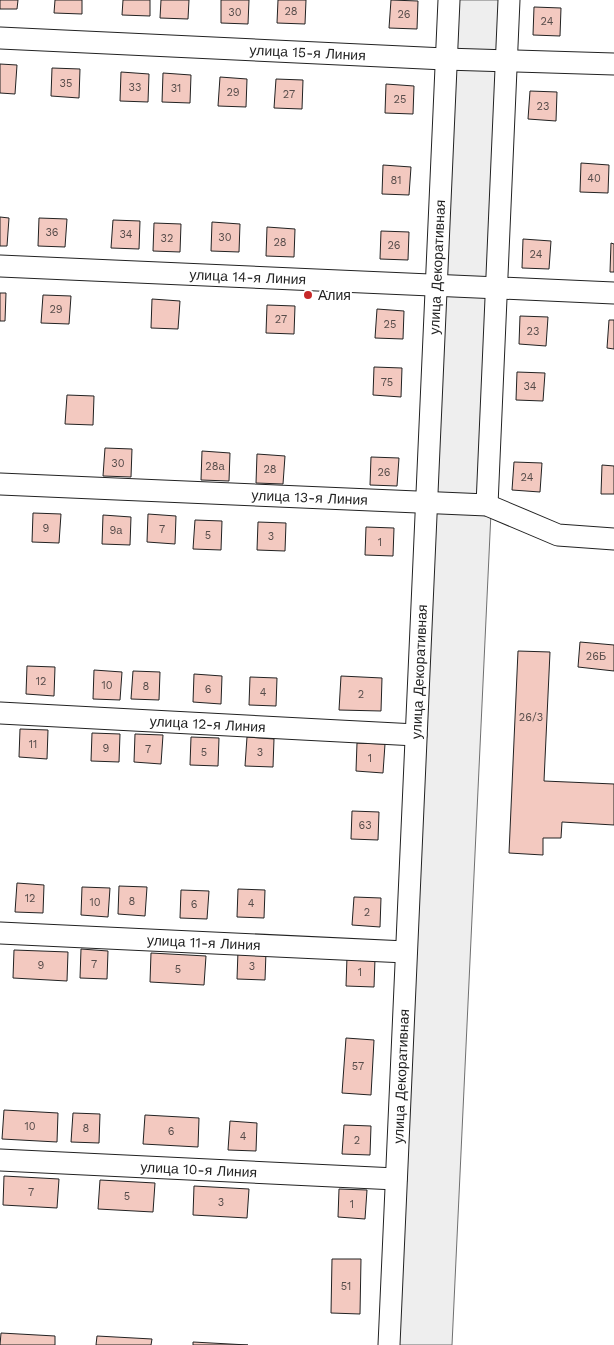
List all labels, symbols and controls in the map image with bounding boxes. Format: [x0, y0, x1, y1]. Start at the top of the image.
house number: 28 [284, 5, 298, 18]
house number: 30 [228, 6, 242, 19]
house number: 26 [397, 8, 411, 21]
house number: 24 [541, 15, 554, 28]
street label: улица 15-я Линия [249, 42, 366, 63]
house number: 35 [60, 77, 72, 90]
house number: 33 [129, 81, 141, 94]
house number: 31 [171, 82, 181, 95]
house number: 29 [226, 86, 240, 99]
house number: 27 [283, 88, 295, 101]
house number: 25 [394, 93, 406, 106]
house number: 23 [537, 100, 549, 113]
house number: 40 [587, 172, 601, 185]
house number: 81 [390, 174, 402, 187]
street label: улица Декоративная [426, 199, 448, 335]
house number: 36 [45, 226, 59, 239]
house number: 34 [119, 228, 133, 241]
house number: 30 [218, 231, 232, 244]
house number: 32 [161, 232, 173, 245]
house number: 28 [273, 236, 287, 249]
house number: 26 [387, 239, 401, 252]
house number: 24 [530, 248, 543, 261]
street label: улица 14-я Линия [189, 266, 306, 287]
place label: Алия [318, 287, 351, 303]
marker: Алия [302, 289, 314, 301]
house number: 29 [49, 303, 63, 316]
house number: 27 [275, 313, 287, 326]
house number: 25 [384, 318, 396, 331]
house number: 23 [527, 325, 539, 338]
house number: 75 [381, 376, 393, 389]
house number: 34 [523, 380, 537, 393]
house number: 30 [111, 457, 125, 470]
house number: 28а [205, 460, 226, 473]
house number: 28 [263, 463, 277, 476]
house number: 26 [377, 466, 391, 479]
house number: 24 [521, 471, 534, 484]
street label: улица 13-я Линия [251, 487, 368, 508]
house number: 9 [43, 522, 50, 535]
house number: 7 [159, 523, 165, 536]
house number: 9а [110, 524, 123, 537]
house number: 5 [205, 529, 211, 542]
house number: 3 [268, 530, 274, 543]
house number: 1 [378, 536, 382, 549]
street label: улица Декоративная [408, 604, 430, 739]
house number: 26Б [586, 650, 606, 663]
house number: 12 [36, 675, 46, 688]
house number: 10 [101, 679, 113, 692]
house number: 8 [143, 680, 150, 693]
house number: 6 [205, 683, 212, 696]
house number: 4 [260, 686, 267, 699]
house number: 2 [358, 688, 364, 701]
house number: 26/3 [519, 711, 543, 724]
street label: улица 12-я Линия [149, 713, 266, 735]
house number: 11 [29, 738, 37, 751]
house number: 9 [103, 742, 110, 755]
house number: 7 [145, 743, 151, 756]
house number: 5 [201, 746, 207, 759]
house number: 3 [257, 746, 263, 759]
house number: 1 [368, 752, 372, 765]
house number: 63 [358, 819, 372, 832]
house number: 12 [25, 892, 35, 905]
house number: 8 [129, 895, 136, 908]
house number: 10 [89, 896, 101, 909]
house number: 4 [248, 897, 255, 910]
house number: 6 [191, 898, 198, 911]
house number: 2 [364, 906, 370, 919]
street label: улица 11-я Линия [147, 932, 261, 953]
house number: 7 [91, 958, 97, 971]
house number: 9 [38, 959, 45, 972]
house number: 3 [249, 960, 255, 973]
house number: 5 [175, 963, 181, 976]
house number: 1 [358, 966, 362, 979]
street label: улица Декоративная [390, 1009, 412, 1144]
house number: 57 [352, 1060, 364, 1073]
house number: 10 [24, 1120, 36, 1133]
house number: 8 [83, 1122, 90, 1135]
house number: 6 [168, 1125, 175, 1138]
house number: 4 [240, 1130, 247, 1143]
house number: 2 [354, 1134, 360, 1147]
street label: улица 10-я Линия [140, 1159, 258, 1180]
house number: 7 [28, 1186, 34, 1199]
house number: 5 [124, 1190, 130, 1203]
house number: 3 [218, 1196, 224, 1209]
house number: 1 [350, 1198, 354, 1211]
house number: 51 [341, 1280, 351, 1293]

